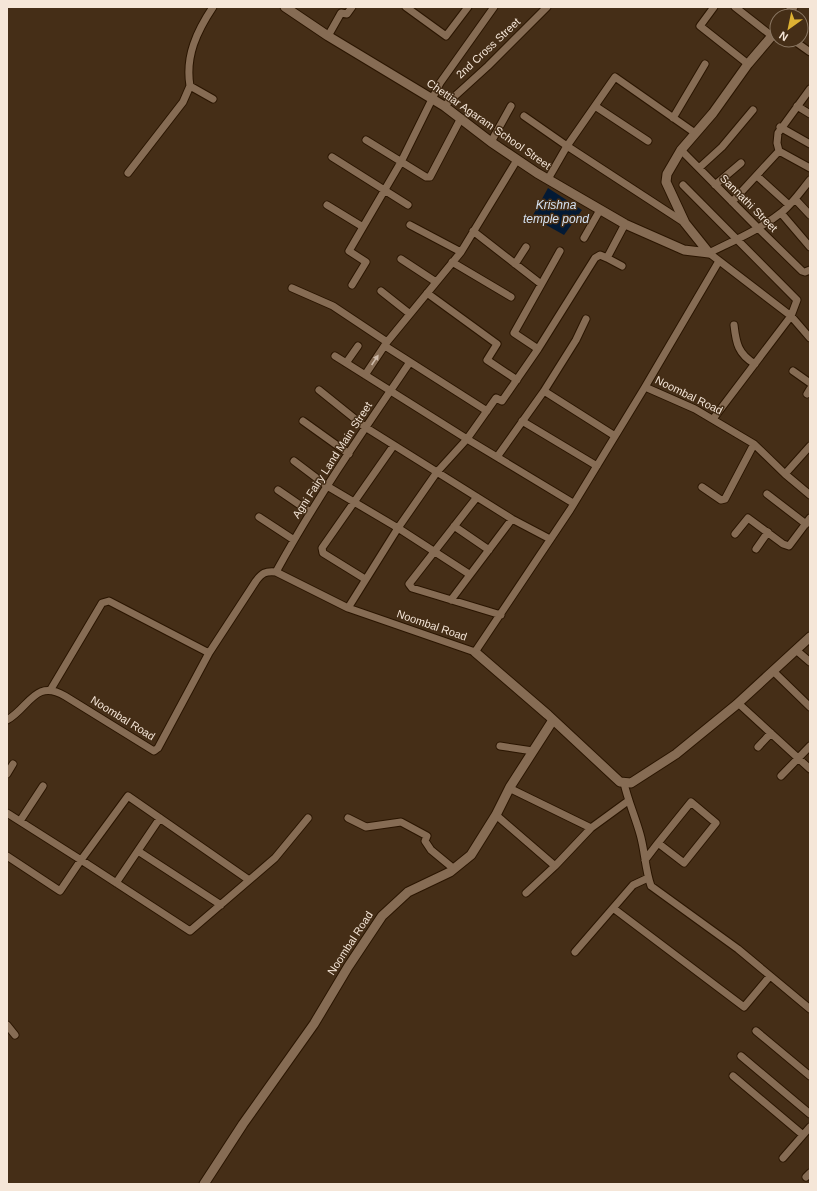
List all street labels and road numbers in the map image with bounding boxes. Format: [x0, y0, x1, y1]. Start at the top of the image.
street label: 2nd Cross Street [454, 15, 522, 81]
street label: Chettiar Agaram School Street [425, 76, 553, 172]
street label: Sannathi Street [718, 172, 780, 234]
street label: Noombal Road [653, 374, 725, 416]
street label: Agni Fairy Land Main Street [290, 400, 374, 520]
street label: Noombal Road [395, 607, 469, 643]
street label: Noombal Road [89, 693, 157, 743]
street label: Noombal Road [325, 909, 375, 977]

